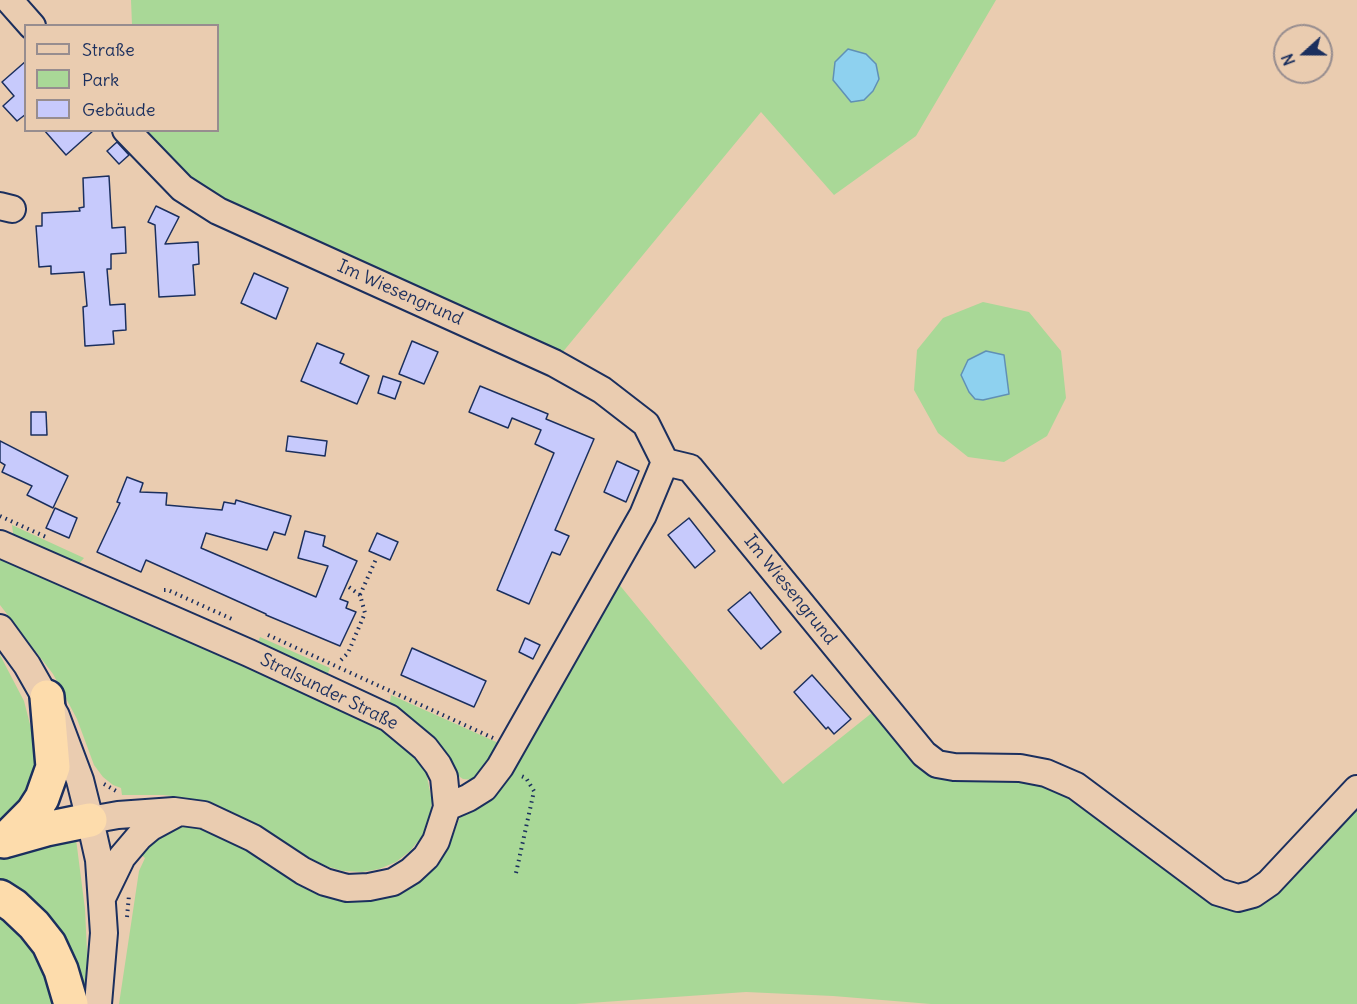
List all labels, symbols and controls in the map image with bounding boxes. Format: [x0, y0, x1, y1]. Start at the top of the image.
legend [24, 24, 219, 132]
north arrow [1273, 24, 1333, 84]
text: Straße [82, 38, 135, 61]
text: N [1277, 51, 1299, 68]
text: Park [82, 68, 119, 91]
text: Gebäude [82, 98, 155, 121]
street label: Im Wiesengrund [334, 256, 466, 330]
street label: Im Wiesengrund [739, 531, 841, 649]
street label: Stralsunder Straße [256, 649, 402, 735]

